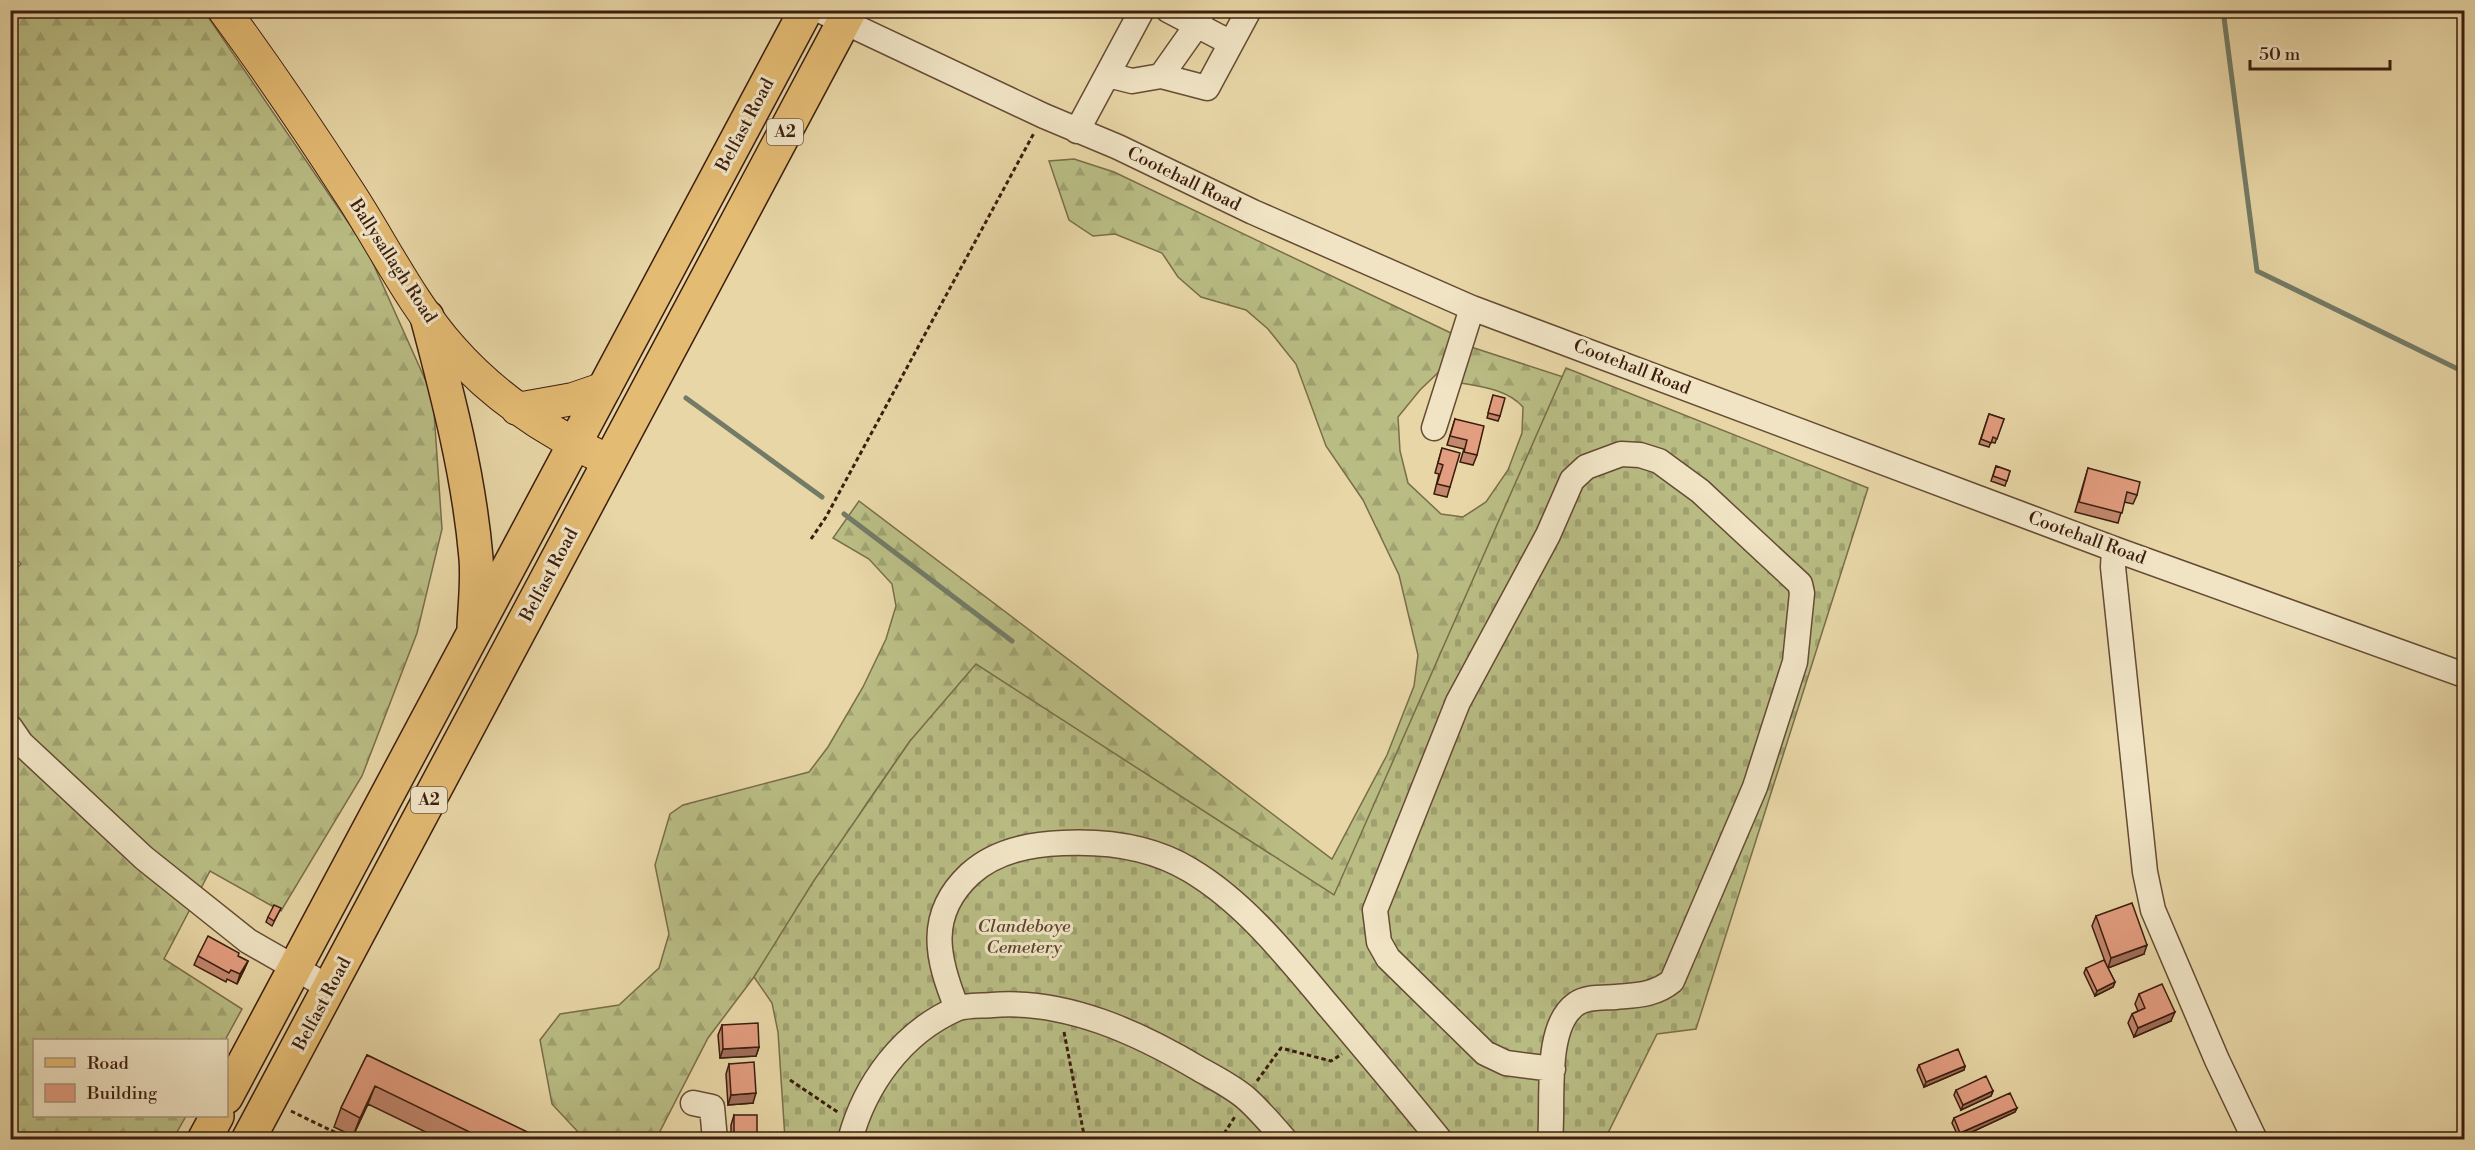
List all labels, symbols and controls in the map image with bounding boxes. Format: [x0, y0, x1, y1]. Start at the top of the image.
scale bar [2250, 33, 2390, 71]
text: 50 m [2259, 43, 2301, 66]
street label: Belfast Road [710, 74, 780, 177]
road number: A2 [767, 119, 803, 145]
street label: Cootehall Road [1123, 142, 1245, 217]
street label: Ballysallagh Road [344, 194, 442, 328]
street label: Cootehall Road [1570, 334, 1695, 400]
street label: Cootehall Road [2025, 506, 2150, 570]
street label: Belfast Road [514, 524, 584, 627]
road number: A2 [411, 787, 447, 813]
park label: Clandeboye Cemetery [978, 915, 1071, 959]
street label: Belfast Road [287, 953, 357, 1056]
legend [33, 1039, 228, 1117]
text: Road [87, 1052, 130, 1075]
text: Building [86, 1082, 158, 1105]

